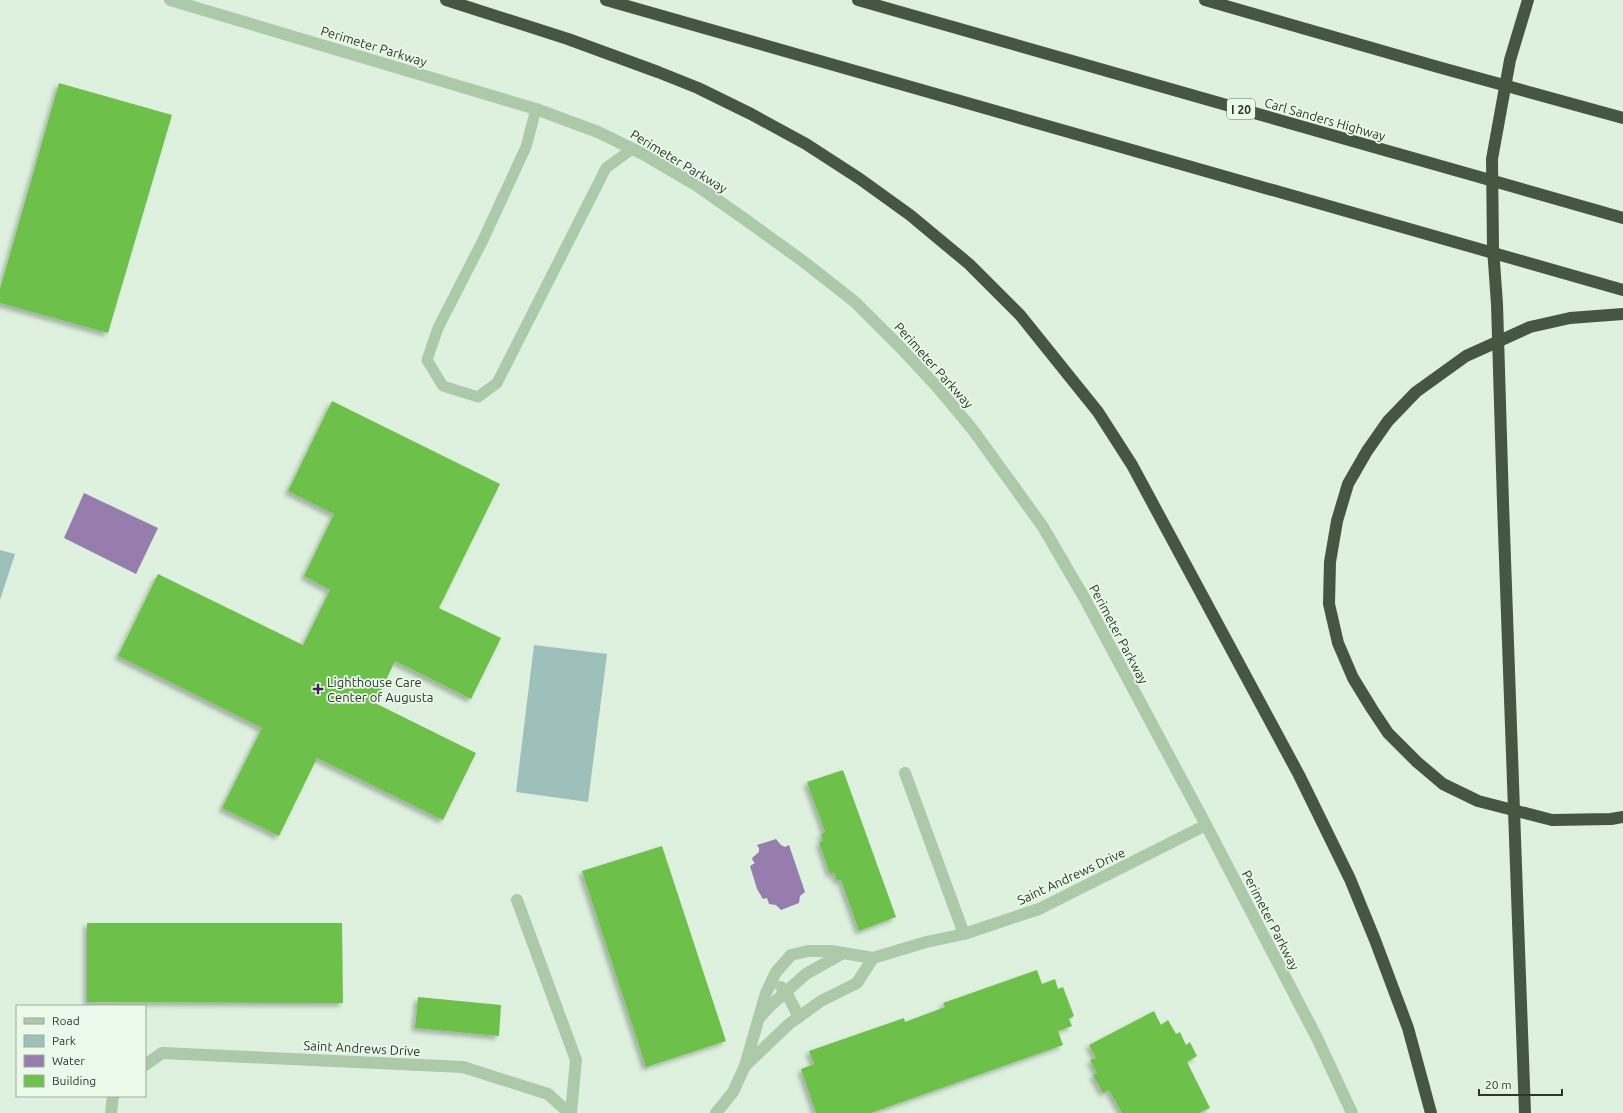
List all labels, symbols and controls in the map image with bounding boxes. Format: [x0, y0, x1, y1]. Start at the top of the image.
street label: Perimeter Parkway [319, 23, 429, 69]
street label: Carl Sanders Highway [1263, 95, 1387, 143]
road number: I 20 [1227, 99, 1255, 119]
street label: Perimeter Parkway [628, 127, 730, 195]
street label: Perimeter Parkway [892, 319, 976, 411]
street label: Perimeter Parkway [1087, 582, 1151, 686]
place label: Lighthouse Care Center of Augusta [327, 675, 433, 704]
marker: Lighthouse Care Center of Augusta [312, 683, 324, 695]
street label: Saint Andrews Drive [1015, 845, 1127, 907]
street label: Perimeter Parkway [1240, 868, 1302, 972]
legend [16, 1005, 146, 1097]
text: Road [52, 1014, 80, 1027]
text: Park [52, 1034, 76, 1047]
street label: Saint Andrews Drive [303, 1038, 421, 1058]
text: Water [52, 1054, 85, 1067]
scale bar [1479, 1071, 1562, 1097]
text: Building [52, 1074, 96, 1087]
text: 20 m [1485, 1078, 1512, 1091]

